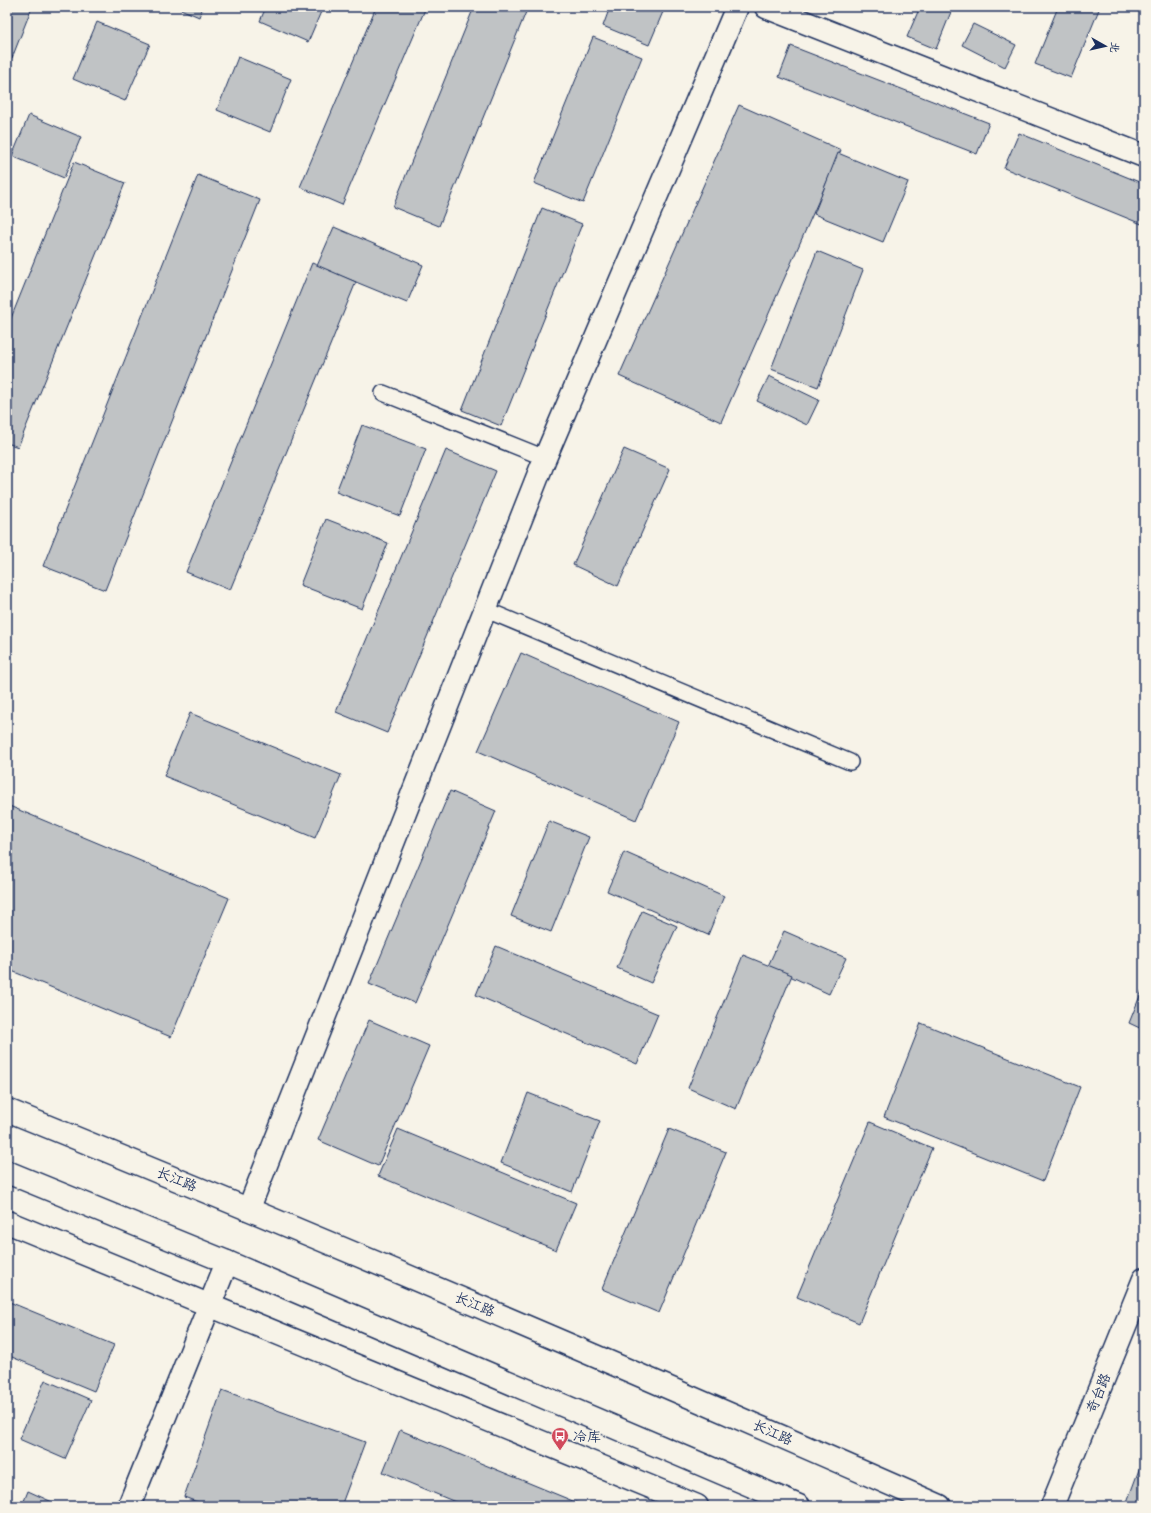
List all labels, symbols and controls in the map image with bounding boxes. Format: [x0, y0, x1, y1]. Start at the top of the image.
north arrow [1085, 26, 1125, 66]
text: 北 [1107, 41, 1123, 54]
street label: 长江路 [154, 1163, 200, 1195]
street label: 长江路 [452, 1288, 498, 1320]
street label: 奇台路 [1082, 1370, 1114, 1416]
street label: 长江路 [750, 1415, 796, 1449]
bus stop icon: 冷库 [550, 1426, 570, 1451]
place label: 冷库 [573, 1427, 601, 1445]

